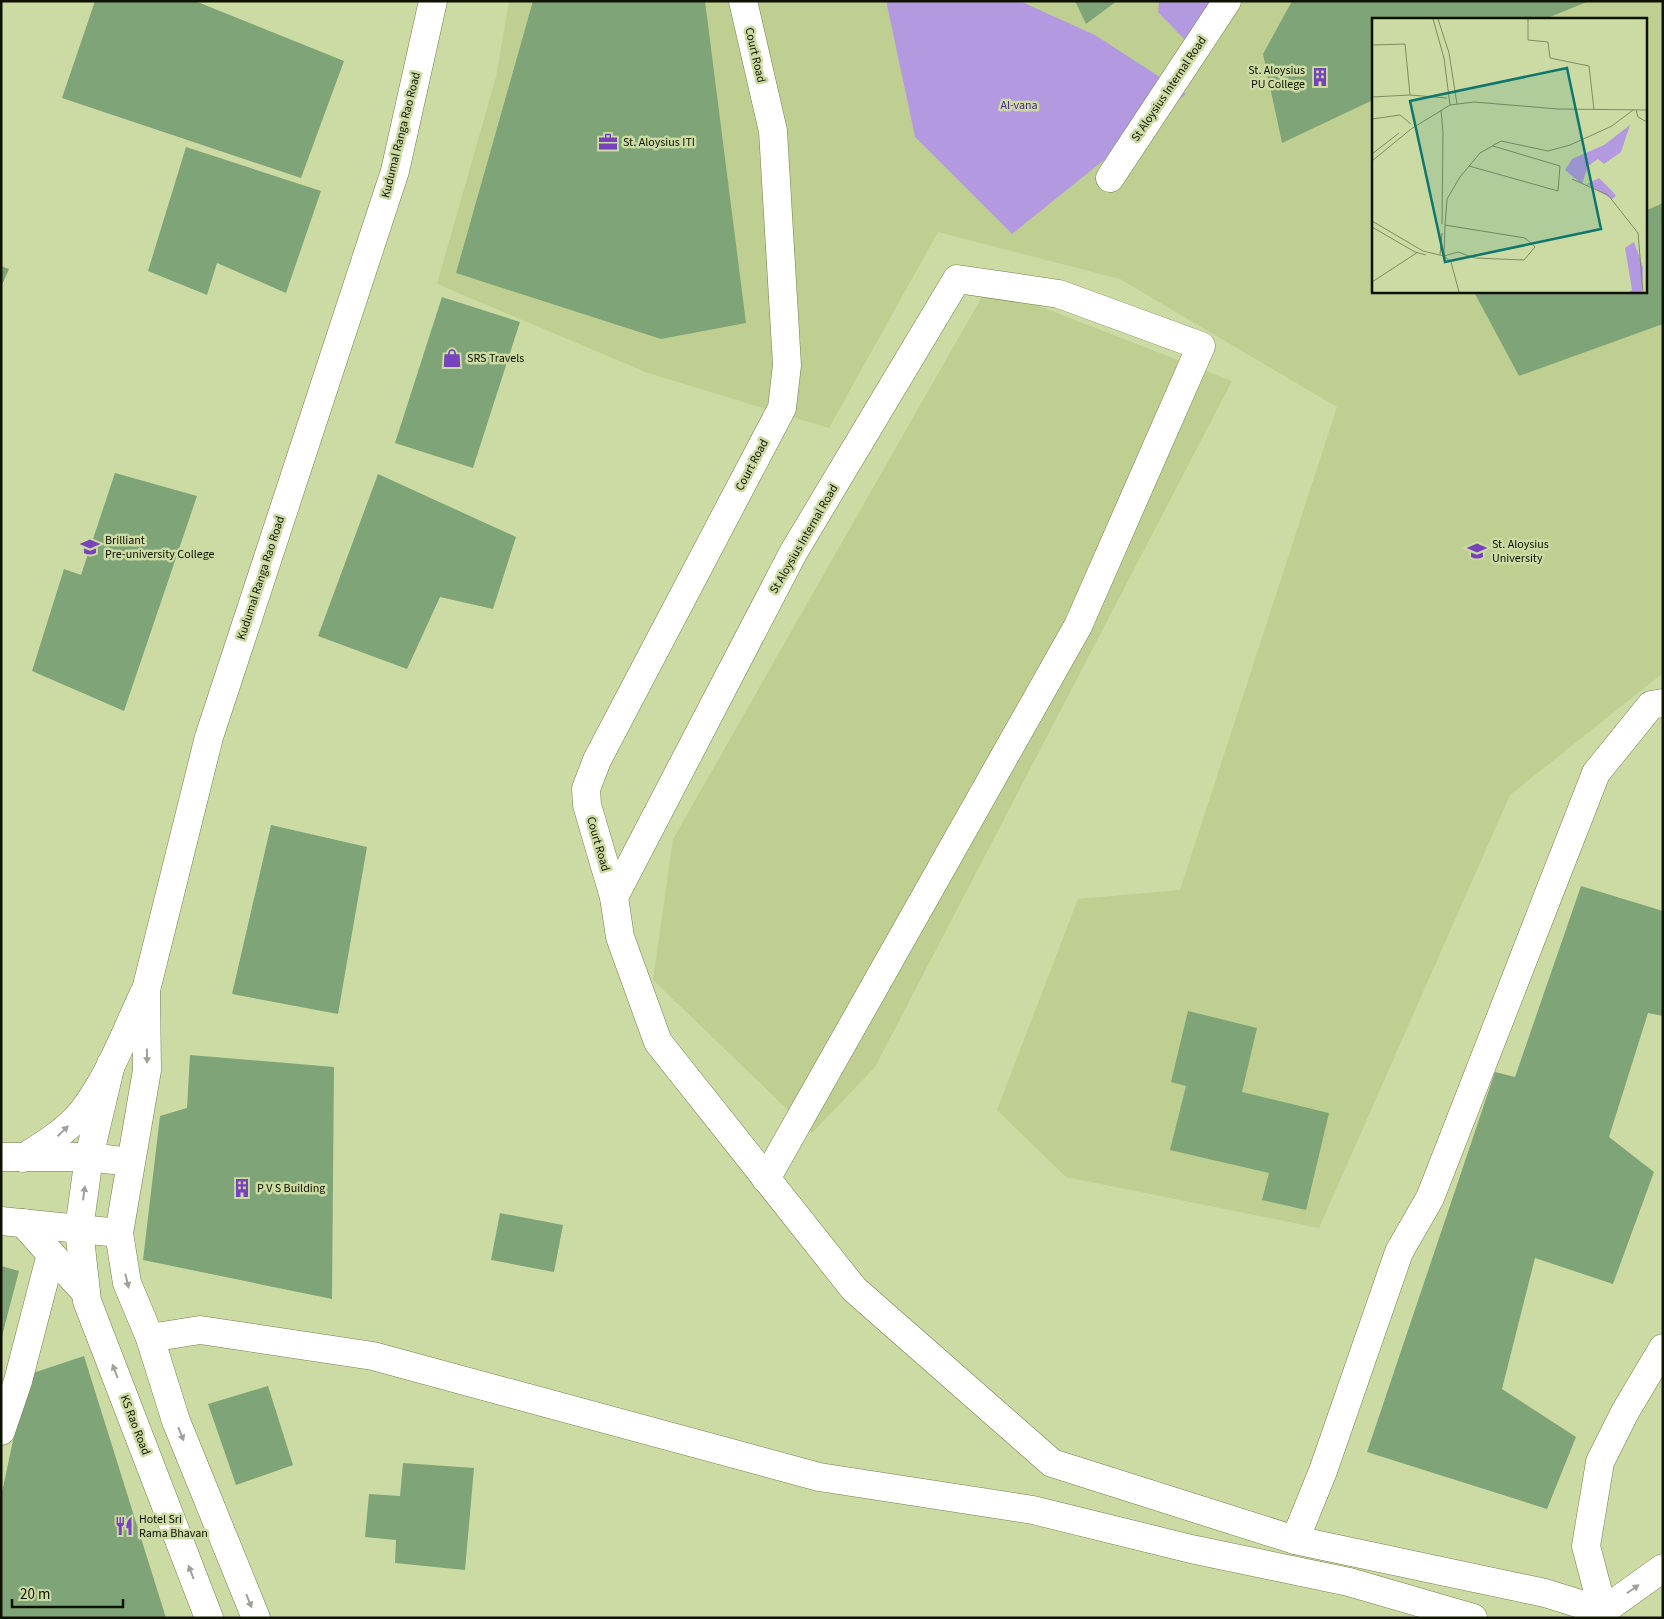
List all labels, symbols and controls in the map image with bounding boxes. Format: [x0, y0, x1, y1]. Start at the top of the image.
inset map [1372, 18, 1646, 292]
street label: Court Road [740, 26, 770, 84]
street label: St Aloysius Internal Road [1127, 33, 1211, 145]
place label: St. Aloysius PU College [1248, 62, 1305, 93]
building icon: St. Aloysius PU College [1309, 66, 1331, 88]
street label: Kudumal Ranga Rao Road [377, 70, 425, 200]
park label: Al-vana [1000, 97, 1038, 114]
office icon: St. Aloysius ITI [597, 131, 619, 153]
place label: St. Aloysius ITI [623, 134, 695, 151]
shop icon: SRS Travels [441, 347, 463, 369]
place label: SRS Travels [467, 350, 524, 367]
street label: Court Road [731, 436, 773, 494]
street label: St Aloysius Internal Road [766, 481, 842, 597]
street label: Kudumal Ranga Rao Road [233, 514, 289, 642]
place label: Brilliant Pre-university College [105, 532, 215, 563]
school or university icon: Brilliant Pre-university College [79, 536, 101, 558]
place label: St. Aloysius University [1492, 536, 1549, 567]
school or university icon: St. Aloysius University [1466, 540, 1488, 562]
street label: Court Road [582, 815, 614, 873]
one-way arrow [143, 1048, 151, 1064]
one-way arrow [57, 1125, 69, 1137]
building icon: P V S Building [231, 1177, 253, 1199]
place label: P V S Building [257, 1180, 325, 1197]
one-way arrow [80, 1185, 88, 1201]
one-way arrow [124, 1273, 132, 1289]
one-way arrow [111, 1363, 119, 1378]
street label: KS Rao Road [116, 1392, 154, 1458]
one-way arrow [178, 1427, 186, 1441]
place label: Hotel Sri Rama Bhavan [139, 1511, 208, 1542]
restaurant icon: Hotel Sri Rama Bhavan [113, 1515, 135, 1537]
one-way arrow [187, 1565, 194, 1580]
scale bar [12, 1576, 124, 1608]
text: 20 m [20, 1584, 50, 1605]
one-way arrow [1626, 1584, 1639, 1594]
one-way arrow [245, 1594, 253, 1609]

